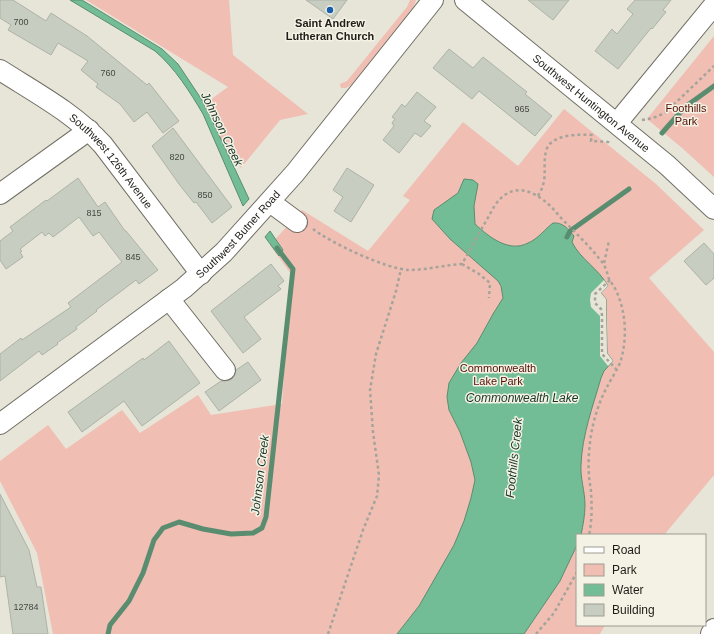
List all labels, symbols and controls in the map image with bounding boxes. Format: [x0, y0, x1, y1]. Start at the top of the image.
marker: Saint Andrew Lutheran Church [325, 5, 335, 15]
house number: 700 [13, 17, 29, 27]
place label: Saint Andrew Lutheran Church [286, 17, 375, 42]
street label: Southwest Huntington Avenue [530, 52, 652, 154]
house number: 760 [100, 68, 116, 78]
water label: Johnson Creek [198, 89, 246, 169]
park label: Foothills Park [666, 102, 707, 127]
house number: 965 [514, 104, 530, 114]
street label: Southwest 126th Avenue [67, 111, 155, 211]
house number: 820 [169, 152, 185, 162]
street label: Southwest Butner Road [193, 188, 282, 280]
house number: 850 [197, 190, 213, 200]
house number: 815 [86, 208, 102, 218]
house number: 845 [125, 252, 141, 262]
park label: Commonwealth Lake Park [460, 362, 536, 387]
water label: Commonwealth Lake [466, 391, 579, 405]
water label: Foothills Creek [503, 416, 525, 499]
water label: Johnson Creek [248, 433, 272, 517]
legend [576, 534, 706, 626]
text: Road [612, 543, 641, 557]
text: Park [612, 563, 638, 577]
text: Water [612, 583, 644, 597]
house number: 12784 [13, 602, 39, 612]
text: Building [612, 603, 655, 617]

